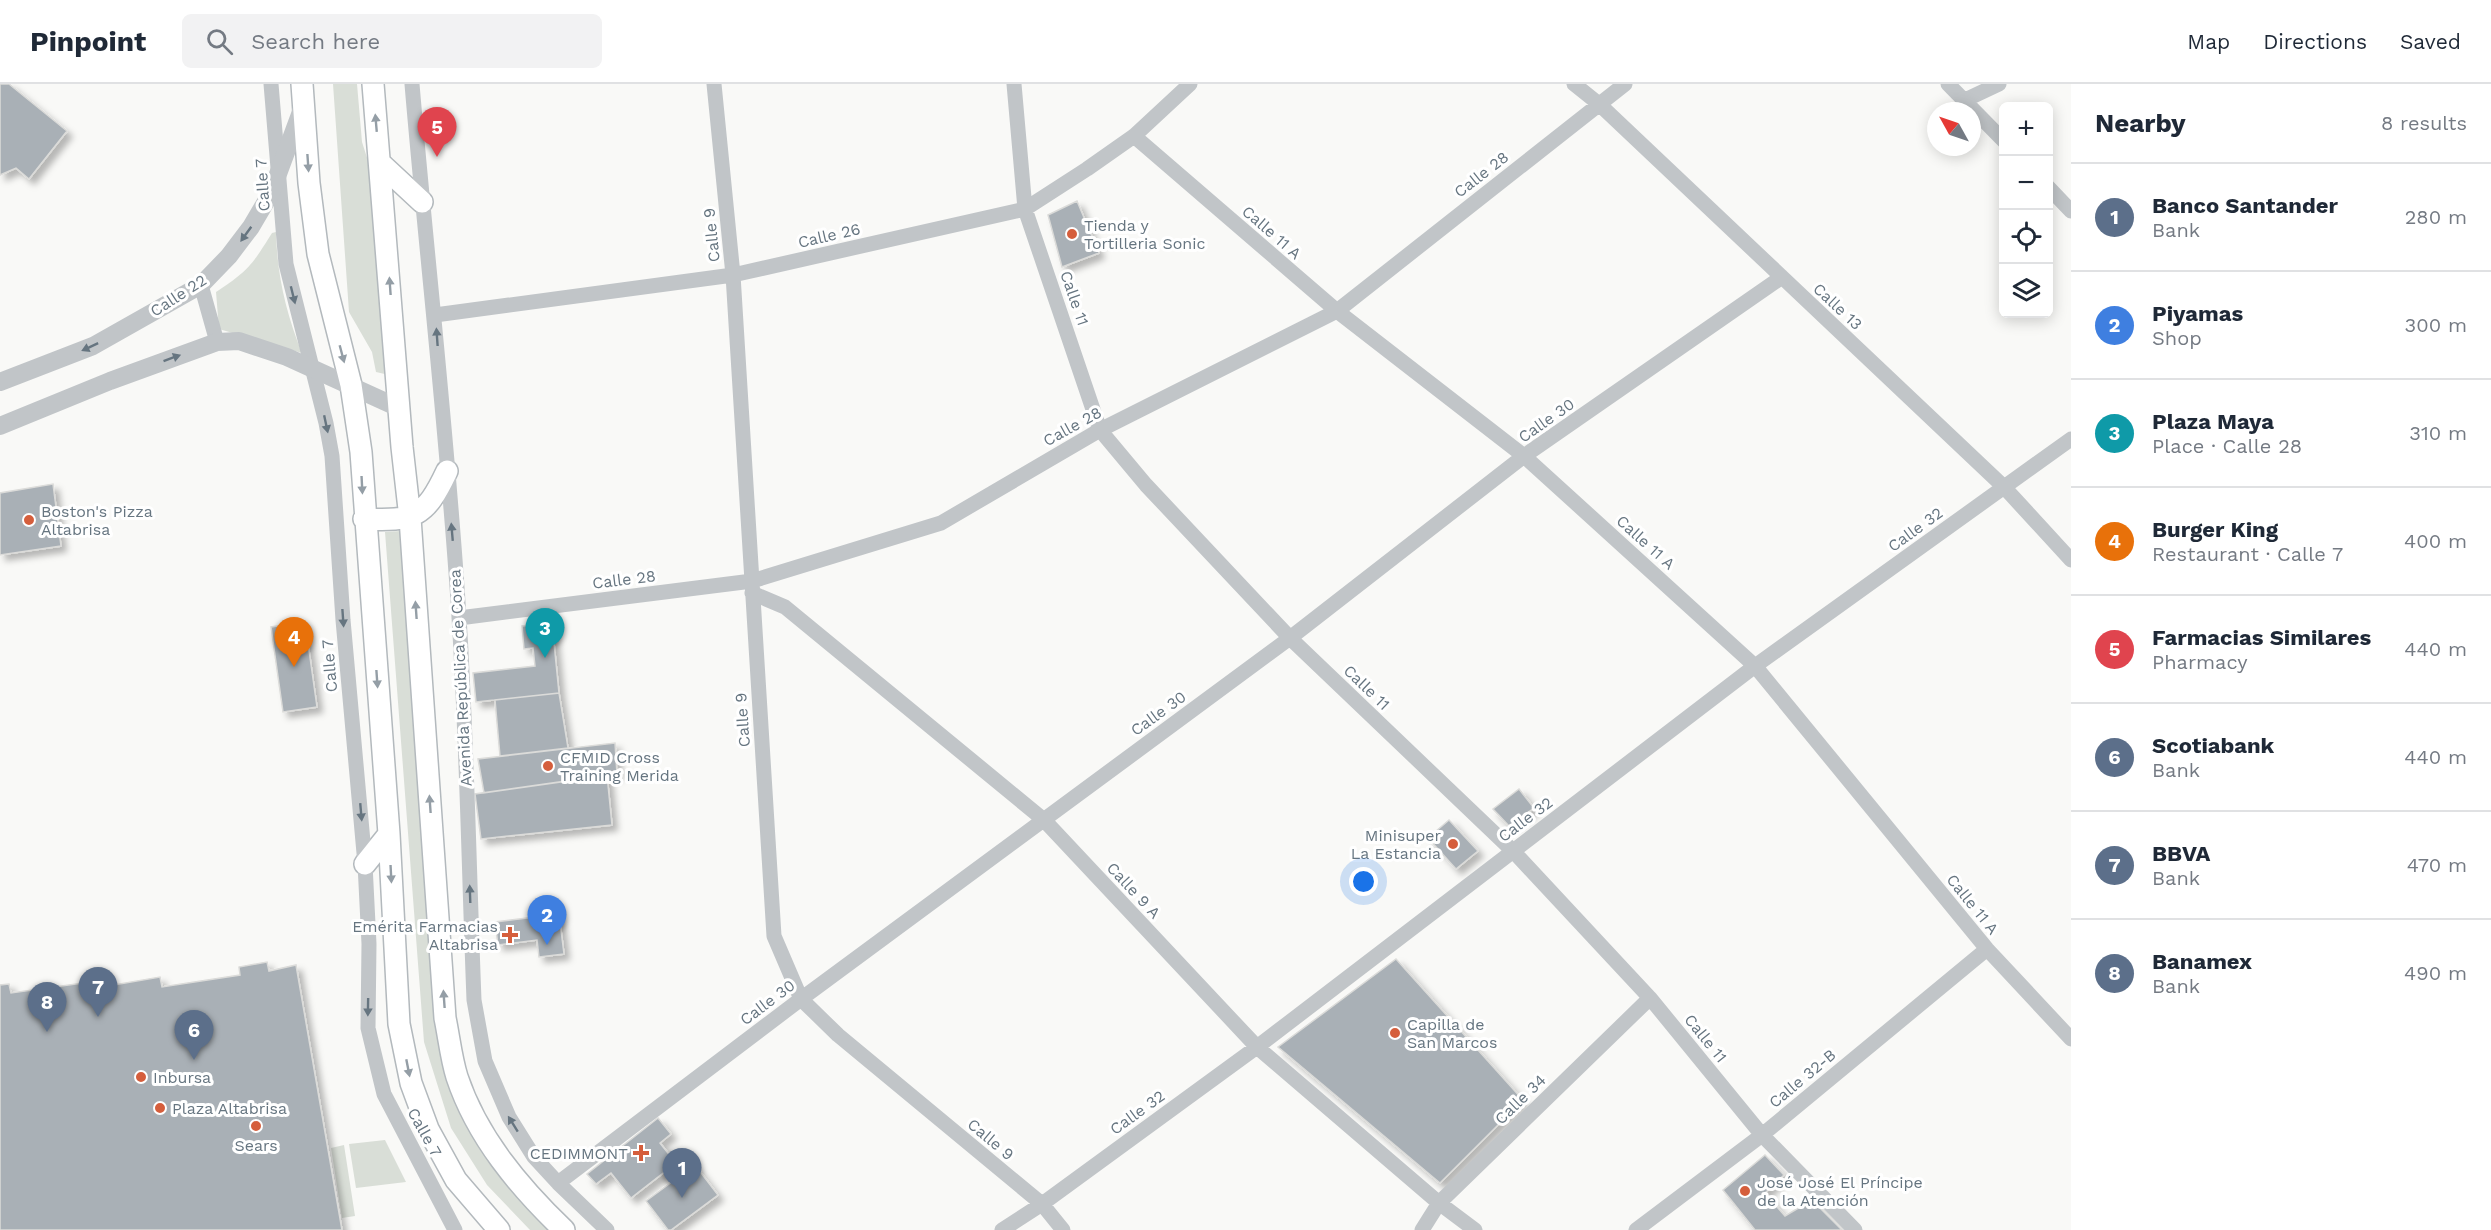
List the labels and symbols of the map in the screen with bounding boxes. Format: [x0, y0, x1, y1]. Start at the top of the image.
north arrow [1927, 102, 1981, 156]
pin: 5 [418, 107, 456, 157]
one-way arrow [371, 114, 381, 133]
street label: Calle 28 [1450, 147, 1512, 201]
one-way arrow [303, 153, 313, 172]
street label: Calle 7 [251, 158, 274, 212]
street label: Calle 11 A [1238, 202, 1305, 263]
street label: Calle 9 [699, 207, 724, 263]
place label: Tienda y Tortilleria Sonic [1084, 216, 1205, 253]
street label: Calle 26 [796, 219, 862, 252]
one-way arrow [240, 225, 252, 241]
marker: Tienda y Tortilleria Sonic [1065, 227, 1079, 241]
street label: Calle 11 [1056, 268, 1093, 328]
street label: Calle 22 [147, 270, 210, 321]
one-way arrow [385, 277, 394, 296]
street label: Calle 13 [1809, 279, 1866, 334]
one-way arrow [289, 286, 299, 304]
one-way arrow [432, 328, 441, 347]
one-way arrow [82, 342, 99, 351]
one-way arrow [338, 345, 348, 363]
one-way arrow [163, 353, 181, 362]
street label: Calle 30 [1515, 394, 1578, 446]
street label: Calle 28 [1040, 403, 1105, 450]
one-way arrow [322, 415, 331, 434]
one-way arrow [358, 475, 367, 494]
place label: Boston's Pizza Altabrisa [41, 502, 153, 539]
street label: Calle 32 [1884, 503, 1946, 556]
street label: Calle 11 A [1613, 511, 1679, 574]
marker: Boston's Pizza Altabrisa [22, 513, 36, 527]
one-way arrow [447, 522, 457, 541]
street label: Calle 28 [591, 566, 657, 593]
street label: Avenida República de Corea [445, 569, 476, 787]
one-way arrow [412, 600, 421, 619]
pin: 3 [526, 608, 564, 658]
one-way arrow [339, 609, 348, 628]
pin: 4 [274, 618, 314, 667]
street label: Calle 7 [318, 639, 341, 693]
street label: Calle 11 [1340, 661, 1394, 714]
one-way arrow [372, 670, 381, 689]
street label: Calle 30 [1127, 687, 1190, 740]
street label: Calle 9 [731, 692, 754, 748]
place label: CFMID Cross Training Merida [560, 748, 679, 785]
marker: CFMID Cross Training Merida [541, 759, 555, 773]
street label: Calle 32 [1494, 793, 1556, 846]
one-way arrow [425, 795, 435, 814]
one-way arrow [356, 803, 366, 822]
place label: Minisuper La Estancia [1351, 826, 1441, 863]
marker: Minisuper La Estancia [1446, 837, 1460, 851]
street label: Calle 9 A [1103, 858, 1165, 923]
one-way arrow [386, 864, 395, 883]
your location [1349, 867, 1378, 896]
street label: Calle 11 A [1943, 870, 2003, 939]
one-way arrow [465, 884, 474, 903]
pin: 2 [528, 896, 566, 945]
place label: Emérita Farmacias Altabrisa [352, 917, 498, 954]
marker: Emérita Farmacias Altabrisa [503, 928, 517, 942]
pin: 7 [78, 968, 118, 1017]
street label: Calle 30 [736, 976, 798, 1029]
pin: 8 [28, 982, 66, 1032]
one-way arrow [439, 989, 448, 1008]
one-way arrow [363, 998, 373, 1017]
pin: 6 [174, 1010, 214, 1060]
street label: Calle 11 [1680, 1010, 1731, 1066]
place label: Capilla de San Marcos [1407, 1015, 1497, 1052]
marker: Capilla de San Marcos [1388, 1026, 1402, 1040]
street label: Calle 32-B [1765, 1045, 1840, 1112]
one-way arrow [404, 1059, 413, 1078]
place label: Inbursa [153, 1068, 211, 1087]
marker: Inbursa [134, 1070, 148, 1084]
street label: Calle 34 [1491, 1070, 1550, 1128]
street label: Calle 32 [1106, 1086, 1168, 1139]
place label: Plaza Altabrisa [172, 1099, 287, 1118]
marker: Plaza Altabrisa [153, 1101, 167, 1115]
street label: Calle 7 [403, 1105, 446, 1160]
street label: Calle 9 [964, 1115, 1018, 1164]
one-way arrow [508, 1116, 519, 1132]
marker: Sears [249, 1119, 263, 1133]
place label: Sears [234, 1136, 278, 1155]
place label: CEDIMMONT [530, 1144, 628, 1163]
marker: CEDIMMONT [632, 1144, 650, 1162]
pin: 1 [662, 1148, 702, 1198]
place label: José José El Príncipe de la Atención [1757, 1173, 1923, 1210]
marker: José José El Príncipe de la Atención [1738, 1184, 1752, 1198]

